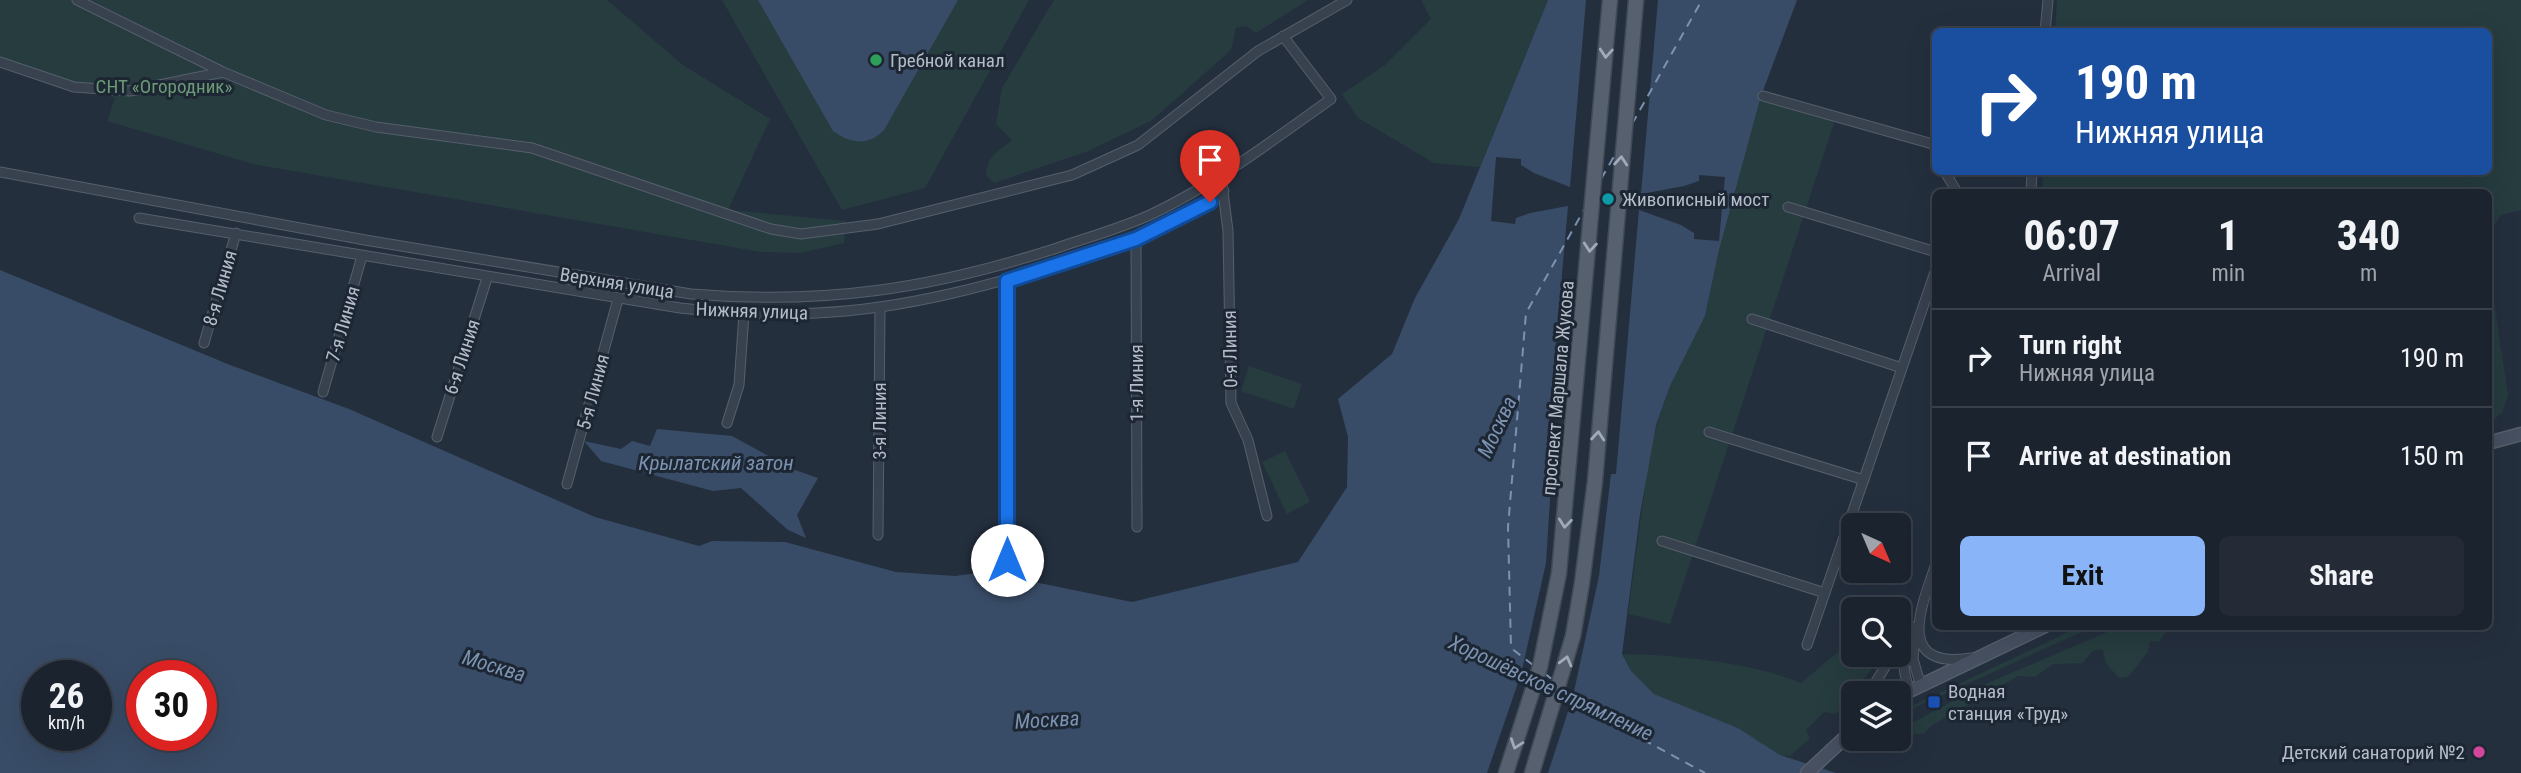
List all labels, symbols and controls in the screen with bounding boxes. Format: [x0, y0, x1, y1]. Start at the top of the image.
one-way arrow [1599, 48, 1614, 59]
place label: Гребной канал [890, 49, 1005, 72]
marker: Гребной канал [868, 52, 884, 68]
text: 190 m [2075, 54, 2197, 111]
icon: right [1960, 56, 2051, 147]
park label: СНТ «Огородник» [96, 75, 232, 98]
text: Нижняя улица [2075, 113, 2264, 151]
pin [1180, 130, 1240, 202]
icon: arrive [1191, 141, 1229, 179]
one-way arrow [1613, 155, 1628, 166]
place label: Живописный мост [1622, 188, 1769, 211]
marker: Живописный мост [1600, 191, 1616, 207]
text: 06:07 [2024, 211, 2120, 260]
text: 1 [2218, 211, 2239, 260]
text: 340 [2337, 211, 2400, 260]
one-way arrow [1583, 242, 1598, 253]
street label: 8-я Линия [198, 248, 242, 328]
text: Arrival [2042, 260, 2101, 287]
text: min [2211, 260, 2245, 287]
text: m [2360, 260, 2377, 287]
street label: Верхняя улица [558, 263, 676, 303]
street label: проспект Маршала Жукова [1537, 280, 1579, 496]
street label: 7-я Линия [321, 284, 365, 364]
street label: Нижняя улица [695, 298, 809, 324]
street label: 0-я Линия [1218, 310, 1242, 388]
street label: 6-я Линия [439, 317, 485, 397]
text: Turn right [2019, 330, 2121, 360]
icon: right [1960, 339, 1998, 377]
text: 190 m [2400, 343, 2464, 373]
street label: 1-я Линия [1125, 344, 1148, 422]
street label: 5-я Линия [572, 352, 614, 432]
text: Нижняя улица [2019, 360, 2155, 387]
street label: 3-я Линия [868, 382, 891, 460]
water label: Москва [1472, 393, 1522, 461]
one-way arrow [1590, 430, 1605, 441]
icon: arrive [1960, 437, 1998, 475]
text: Arrive at destination [2019, 441, 2231, 471]
text: 150 m [2400, 441, 2464, 471]
water label: Крылатский затон [638, 451, 794, 475]
north arrow [1841, 513, 1911, 583]
map controls [1841, 513, 1911, 751]
one-way arrow [1557, 517, 1572, 529]
position arrow [970, 523, 1044, 597]
button: Exit [1960, 536, 2205, 616]
button: Share [2219, 536, 2464, 616]
button: search [1841, 597, 1911, 667]
water label: Хорошёвское спрямление [1444, 630, 1657, 746]
water label: Москва [459, 645, 529, 687]
one-way arrow [1558, 655, 1572, 667]
speed limit sign: 30 [126, 660, 217, 751]
text: 26 [49, 676, 84, 717]
place label: Водная станция «Труд» [1948, 680, 2068, 725]
button: layers [1841, 681, 1911, 751]
marker: Водная станция «Труд» [1926, 694, 1942, 710]
water label: Москва [1014, 706, 1080, 734]
text: km/h [48, 712, 85, 733]
one-way arrow [1509, 738, 1524, 750]
place label: Детский санаторий №2 [2282, 741, 2465, 764]
marker: Детский санаторий №2 [2471, 744, 2487, 760]

